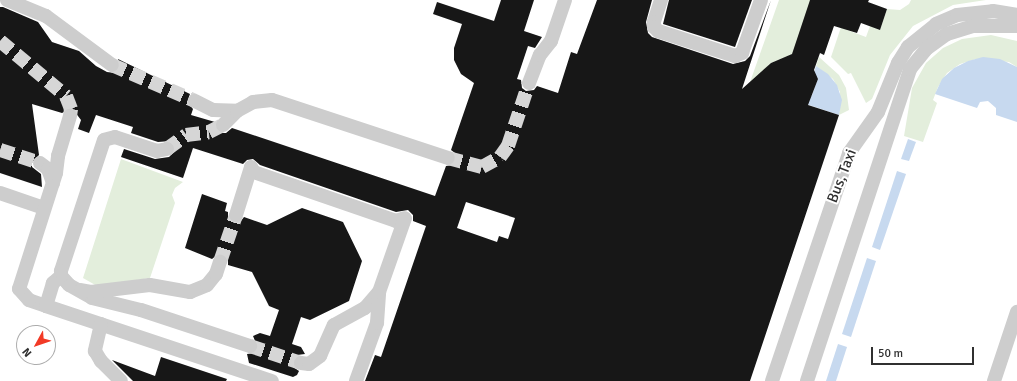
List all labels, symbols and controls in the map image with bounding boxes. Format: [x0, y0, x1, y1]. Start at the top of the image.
street label: Bus, Taxi [824, 147, 860, 205]
north arrow [16, 325, 56, 365]
scale bar [873, 339, 976, 365]
text: N [20, 345, 35, 360]
text: 50 m [878, 346, 903, 361]

